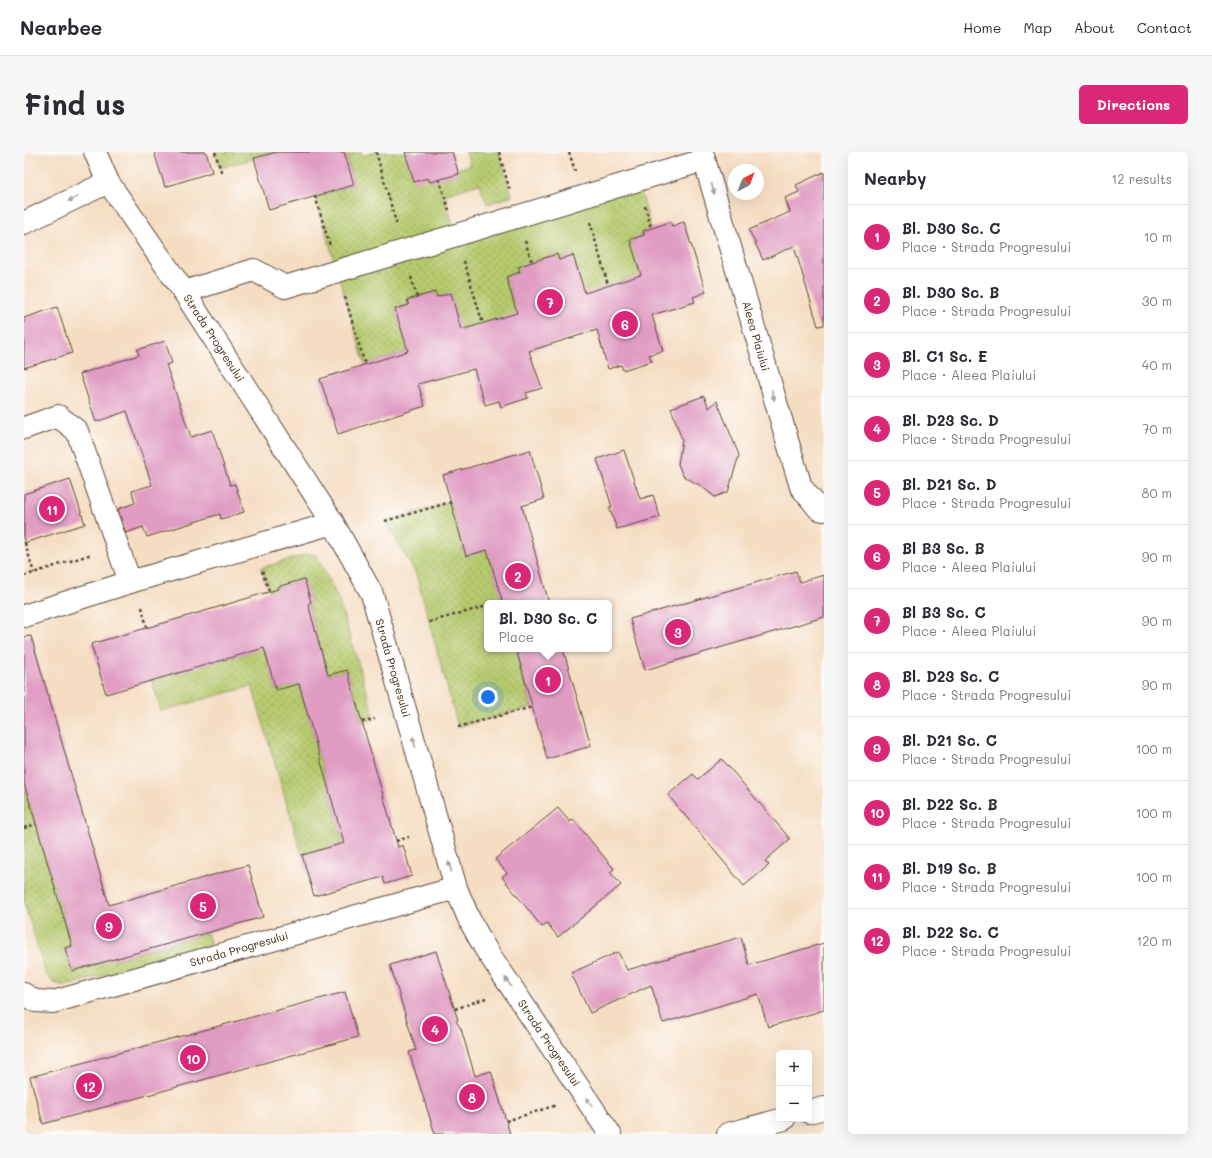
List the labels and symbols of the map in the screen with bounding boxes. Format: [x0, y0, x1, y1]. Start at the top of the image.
north arrow [728, 164, 764, 200]
one-way arrow [710, 184, 716, 196]
one-way arrow [67, 196, 79, 202]
pin: 7 [537, 287, 563, 317]
street label: Strada Progresului [180, 291, 248, 384]
street label: Aleea Plaiului [739, 299, 774, 373]
pin: 6 [612, 309, 638, 339]
one-way arrow [770, 389, 776, 401]
pin: 11 [39, 494, 65, 524]
pin: 2 [505, 561, 531, 591]
street label: Strada Progresului [372, 617, 415, 719]
pin: 3 [665, 617, 691, 647]
pin: 1 [535, 665, 561, 695]
your location [478, 687, 498, 707]
one-way arrow [411, 736, 417, 748]
one-way arrow [447, 861, 453, 873]
pin: 5 [190, 891, 216, 921]
pin: 9 [96, 911, 122, 941]
street label: Strada Progresului [188, 927, 290, 970]
one-way arrow [504, 977, 512, 988]
street label: Strada Progresului [515, 996, 584, 1089]
pin: 4 [422, 1014, 448, 1044]
pin: 10 [180, 1043, 206, 1073]
pin: 12 [76, 1071, 102, 1101]
pin: 8 [459, 1082, 485, 1112]
one-way arrow [585, 1096, 593, 1107]

